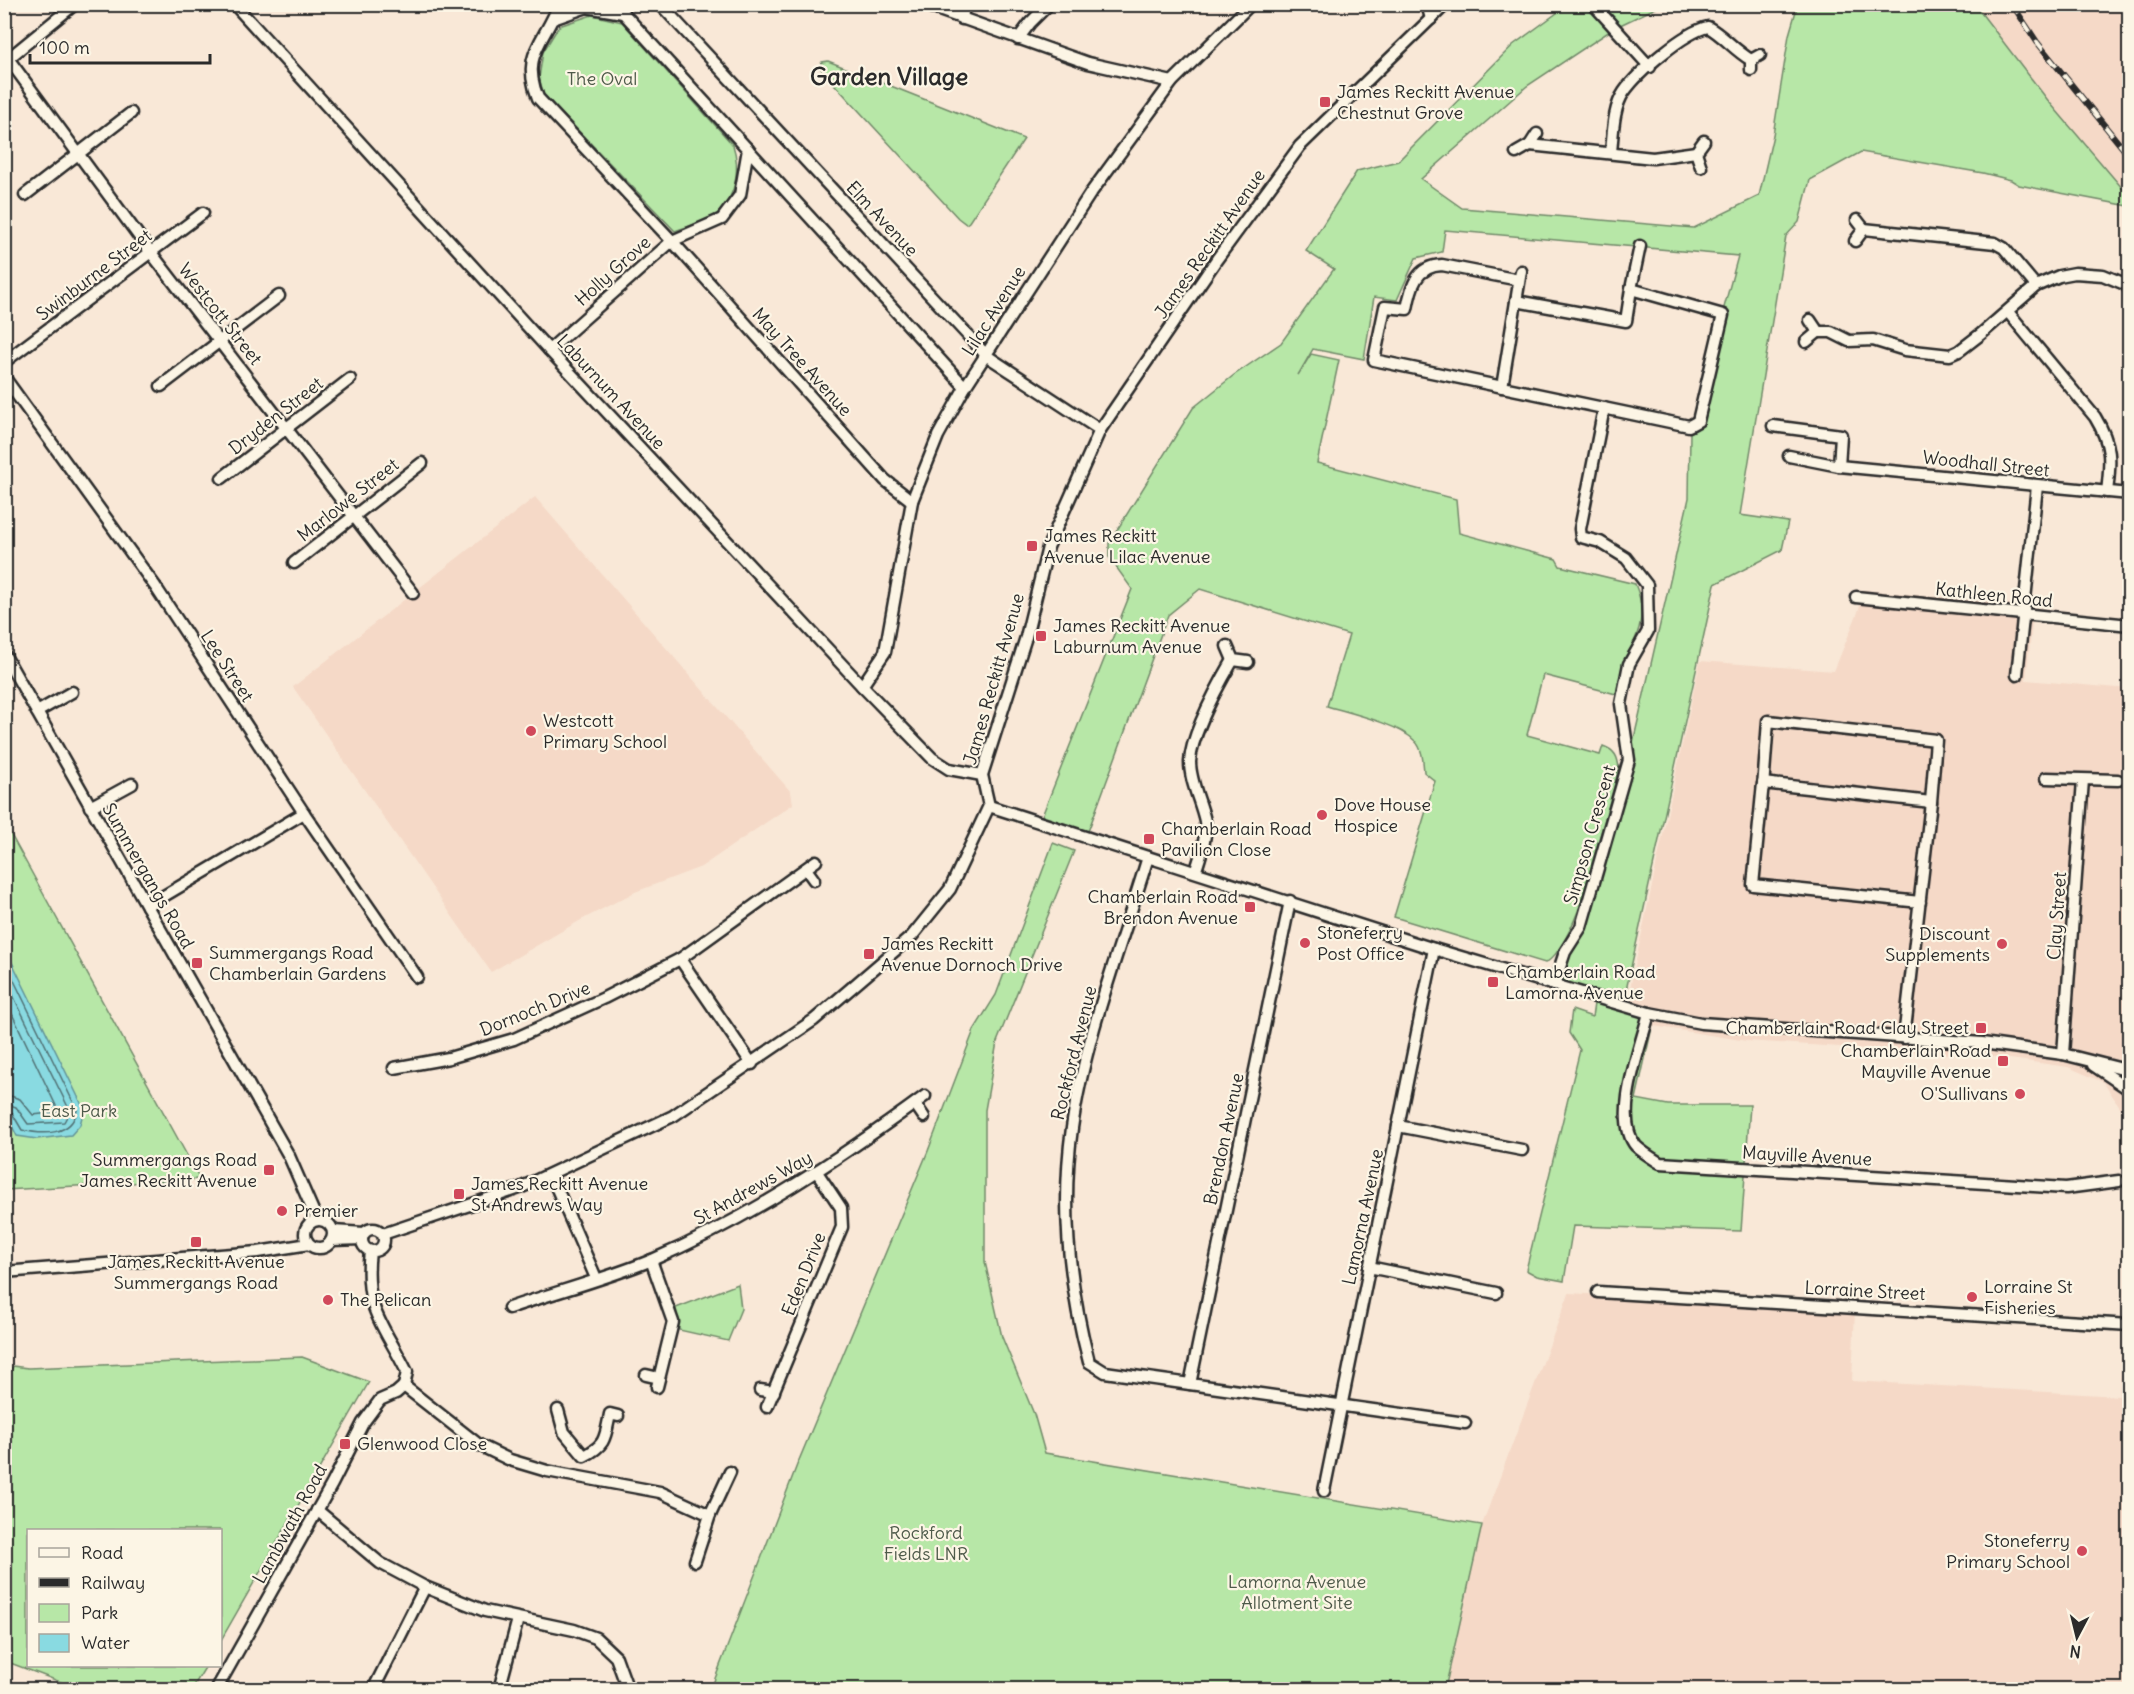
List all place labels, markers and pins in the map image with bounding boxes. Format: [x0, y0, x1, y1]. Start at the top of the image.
place label: James Reckitt Avenue Chestnut Grove [1337, 80, 1514, 124]
marker: James Reckitt Avenue Chestnut Grove [1318, 95, 1332, 109]
place label: James Reckitt Avenue Lilac Avenue [1044, 524, 1210, 568]
marker: James Reckitt Avenue Lilac Avenue [1025, 539, 1039, 553]
place label: James Reckitt Avenue Laburnum Avenue [1053, 614, 1230, 658]
marker: James Reckitt Avenue Laburnum Avenue [1034, 629, 1048, 643]
place label: Westcott Primary School [543, 709, 667, 753]
marker: Westcott Primary School [524, 724, 538, 738]
place label: Dove House Hospice [1334, 793, 1431, 837]
marker: Dove House Hospice [1315, 808, 1329, 822]
place label: Chamberlain Road Pavilion Close [1161, 817, 1312, 861]
marker: Chamberlain Road Pavilion Close [1142, 832, 1156, 846]
place label: Chamberlain Road Brendon Avenue [1087, 885, 1238, 929]
marker: Chamberlain Road Brendon Avenue [1243, 900, 1257, 914]
place label: Stoneferry Post Office [1317, 921, 1404, 965]
place label: Discount Supplements [1885, 922, 1990, 966]
place label: James Reckitt Avenue Dornoch Drive [881, 932, 1063, 976]
marker: Stoneferry Post Office [1298, 936, 1312, 950]
marker: Discount Supplements [1995, 937, 2009, 951]
place label: Summergangs Road Chamberlain Gardens [209, 941, 387, 985]
marker: James Reckitt Avenue Dornoch Drive [862, 947, 876, 961]
marker: Summergangs Road Chamberlain Gardens [190, 956, 204, 970]
place label: Chamberlain Road Lamorna Avenue [1505, 960, 1656, 1004]
marker: Chamberlain Road Lamorna Avenue [1486, 975, 1500, 989]
place label: Chamberlain Road Clay Street [1726, 1016, 1969, 1039]
marker: Chamberlain Road Clay Street [1974, 1021, 1988, 1035]
place label: Chamberlain Road Mayville Avenue [1840, 1039, 1991, 1083]
marker: Chamberlain Road Mayville Avenue [1996, 1054, 2010, 1068]
place label: O'Sullivans [1921, 1082, 2008, 1105]
marker: O'Sullivans [2013, 1087, 2027, 1101]
place label: Summergangs Road James Reckitt Avenue [80, 1148, 257, 1192]
marker: Summergangs Road James Reckitt Avenue [262, 1163, 276, 1177]
place label: James Reckitt Avenue St Andrews Way [471, 1172, 648, 1216]
marker: James Reckitt Avenue St Andrews Way [452, 1187, 466, 1201]
place label: Premier [294, 1199, 359, 1222]
marker: Premier [275, 1204, 289, 1218]
marker: James Reckitt Avenue Summergangs Road [189, 1235, 203, 1249]
place label: James Reckitt Avenue Summergangs Road [107, 1250, 285, 1294]
place label: Lorraine St Fisheries [1984, 1275, 2073, 1319]
place label: The Pelican [340, 1288, 431, 1311]
marker: Lorraine St Fisheries [1965, 1290, 1979, 1304]
marker: The Pelican [321, 1293, 335, 1307]
place label: Glenwood Close [357, 1432, 487, 1455]
marker: Glenwood Close [338, 1437, 352, 1451]
place label: Stoneferry Primary School [1946, 1529, 2070, 1573]
marker: Stoneferry Primary School [2075, 1544, 2089, 1558]

